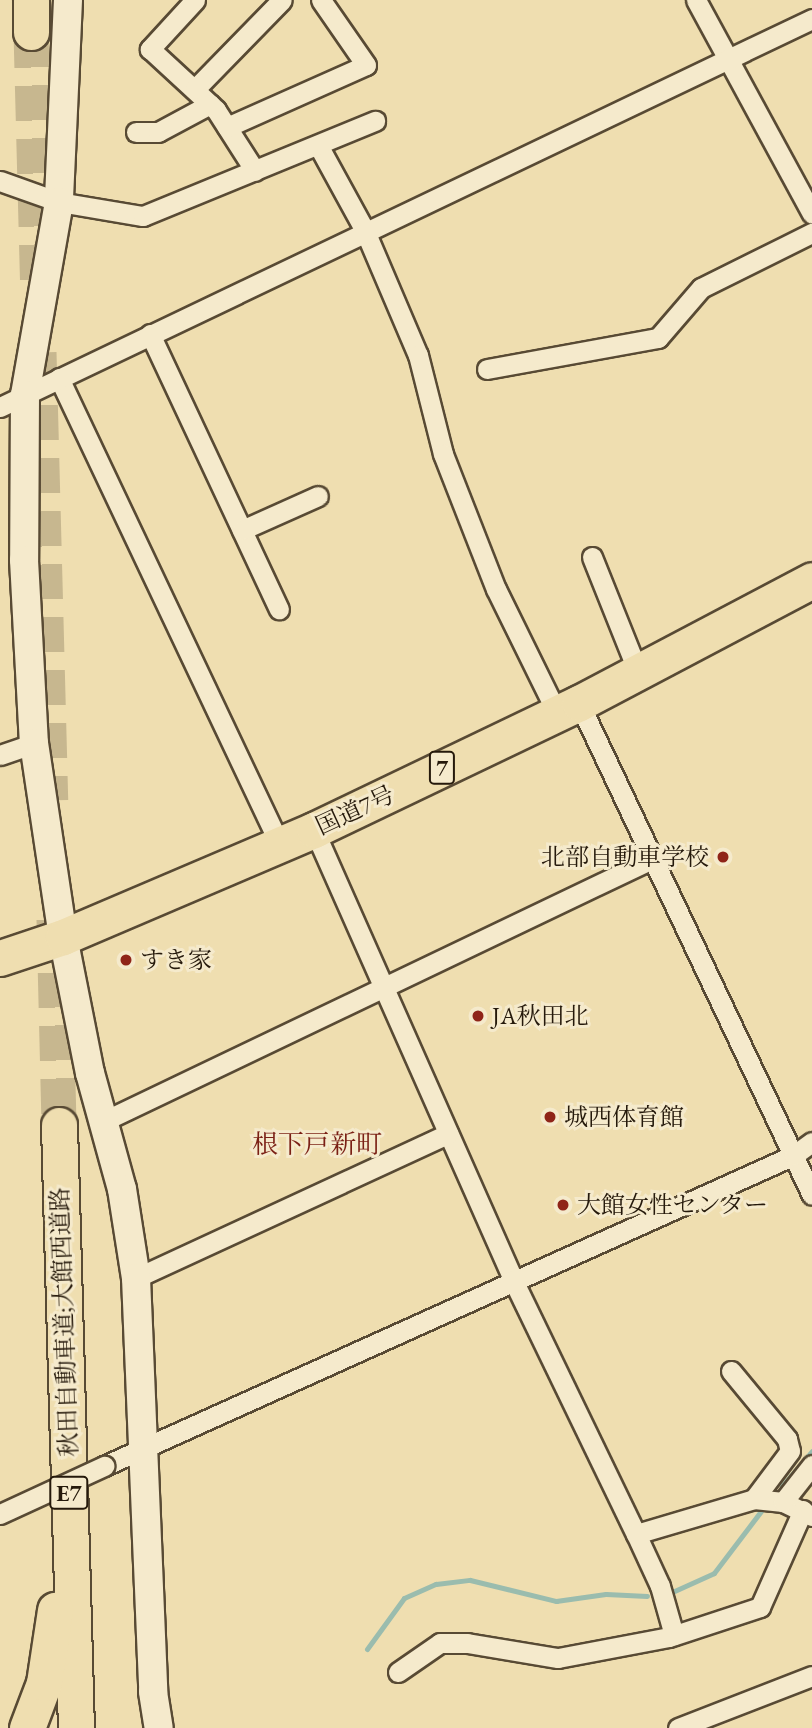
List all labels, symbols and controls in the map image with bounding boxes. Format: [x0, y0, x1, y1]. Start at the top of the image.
road number: 7 [428, 748, 456, 788]
street label: 国道7号 [311, 779, 399, 841]
place label: 北部自動車学校 [541, 843, 709, 871]
marker: 北部自動車学校 [715, 849, 731, 865]
place label: すき家 [140, 946, 212, 974]
marker: すき家 [118, 952, 134, 968]
place label: JA秋田北 [492, 1002, 589, 1030]
marker: JA秋田北 [470, 1008, 486, 1024]
place label: 城西体育館 [564, 1103, 684, 1131]
marker: 城西体育館 [542, 1109, 558, 1125]
district label: 根下戸新町 [252, 1129, 382, 1161]
street label: 秋田自動車道;大館西道路 [45, 1187, 83, 1457]
place label: 大館女性センター [577, 1191, 769, 1219]
marker: 大館女性センター [555, 1197, 571, 1213]
road number: E7 [48, 1474, 90, 1512]

